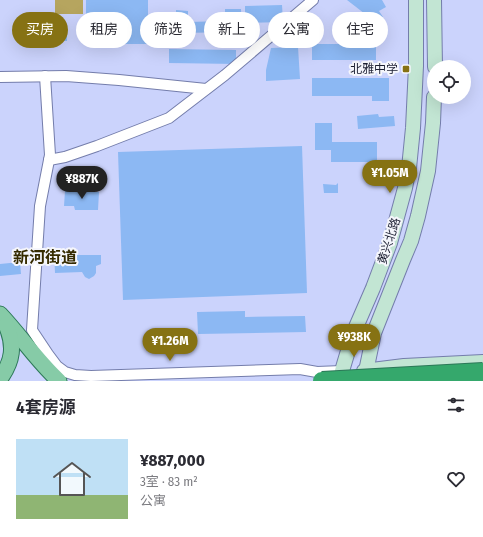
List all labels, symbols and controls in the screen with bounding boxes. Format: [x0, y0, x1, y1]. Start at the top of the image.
chip: 买房 [12, 12, 68, 48]
chip: 租房 [76, 12, 132, 48]
chip: 筛选 [140, 12, 196, 48]
chip: 新上 [204, 12, 260, 48]
chip: 公寓 [268, 12, 324, 48]
chip: 住宅 [332, 12, 388, 48]
map controls [427, 60, 471, 104]
button: locate [427, 60, 471, 104]
place label: 北雅中学 [350, 62, 398, 76]
marker: 北雅中学 [401, 64, 411, 74]
pin: ¥1.05M [357, 160, 423, 194]
text: ¥1.05M [371, 165, 409, 180]
pin: ¥887K [54, 166, 110, 200]
text: ¥887K [65, 171, 99, 186]
street label: 黄兴北路 [375, 216, 403, 266]
district label: 新河街道 [13, 248, 77, 267]
pin: ¥938K [326, 324, 382, 358]
pin: ¥1.26M [137, 328, 203, 362]
text: ¥938K [337, 329, 371, 344]
text: ¥1.26M [152, 333, 189, 348]
icon: filters [445, 394, 467, 416]
text: 4套房源 [16, 397, 76, 418]
text: ¥887,000 [140, 450, 205, 471]
icon: home [48, 455, 96, 503]
icon: heart [445, 468, 467, 490]
text: 3室 · 83 m² [140, 474, 198, 489]
text: 公寓 [140, 493, 166, 508]

